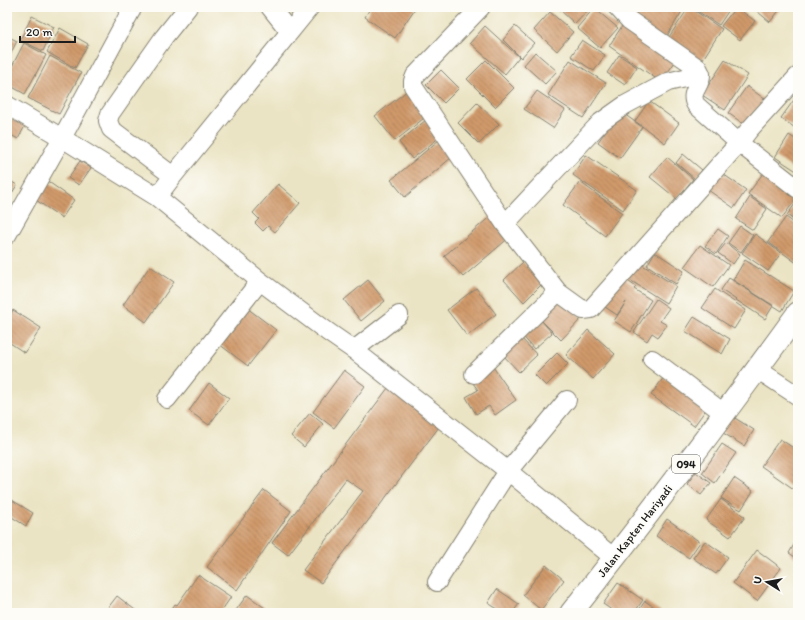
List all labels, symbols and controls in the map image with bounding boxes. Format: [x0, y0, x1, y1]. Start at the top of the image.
scale bar [20, 18, 75, 44]
text: 20 m [26, 25, 53, 39]
road number: 094 [672, 455, 700, 473]
street label: Jalan Kapten Hariyadi [595, 482, 675, 580]
north arrow [747, 562, 787, 602]
text: U [751, 575, 765, 585]

